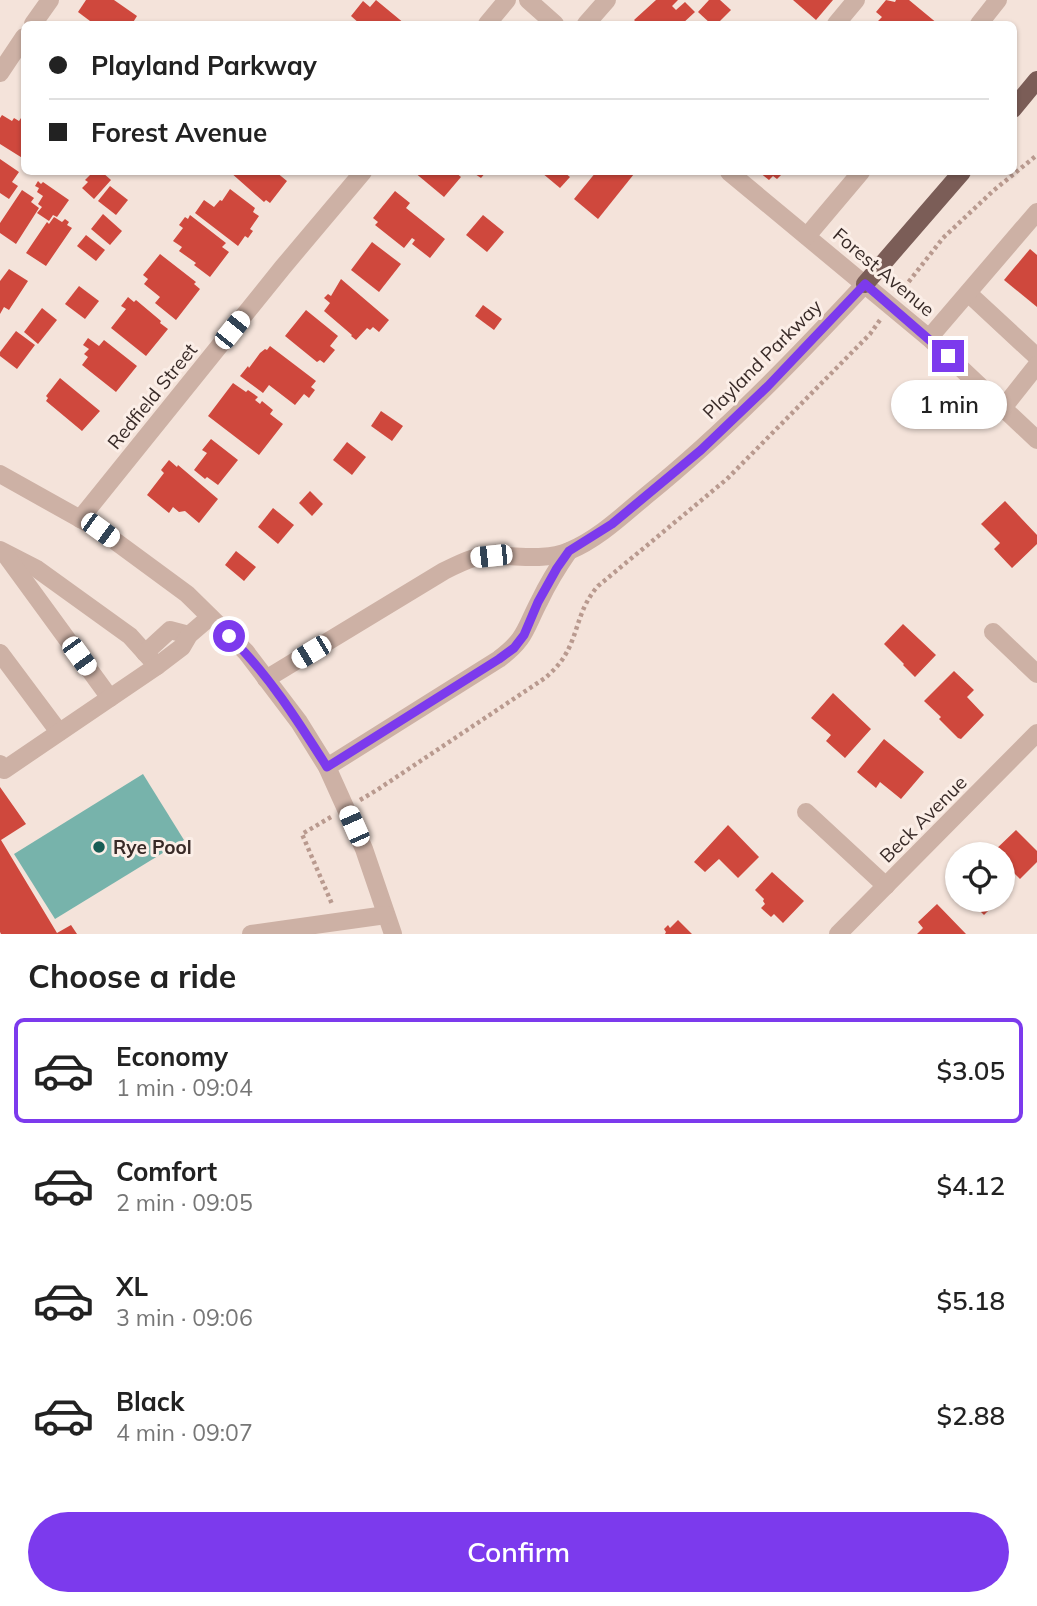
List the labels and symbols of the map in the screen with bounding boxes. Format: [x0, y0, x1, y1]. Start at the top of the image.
street label: Forest Avenue [828, 223, 940, 321]
street label: Playland Parkway [697, 294, 827, 424]
car [211, 307, 254, 353]
street label: Redfield Street [102, 338, 202, 454]
route end [932, 340, 964, 372]
callout: 1 min [890, 380, 1006, 430]
car [77, 509, 124, 551]
car [470, 543, 513, 569]
route start [213, 620, 245, 652]
car [288, 632, 335, 672]
car [59, 633, 100, 679]
street label: Beck Avenue [874, 770, 972, 868]
car [336, 803, 373, 849]
place label: Rye Pool [113, 835, 192, 859]
marker: Rye Pool [91, 839, 107, 855]

